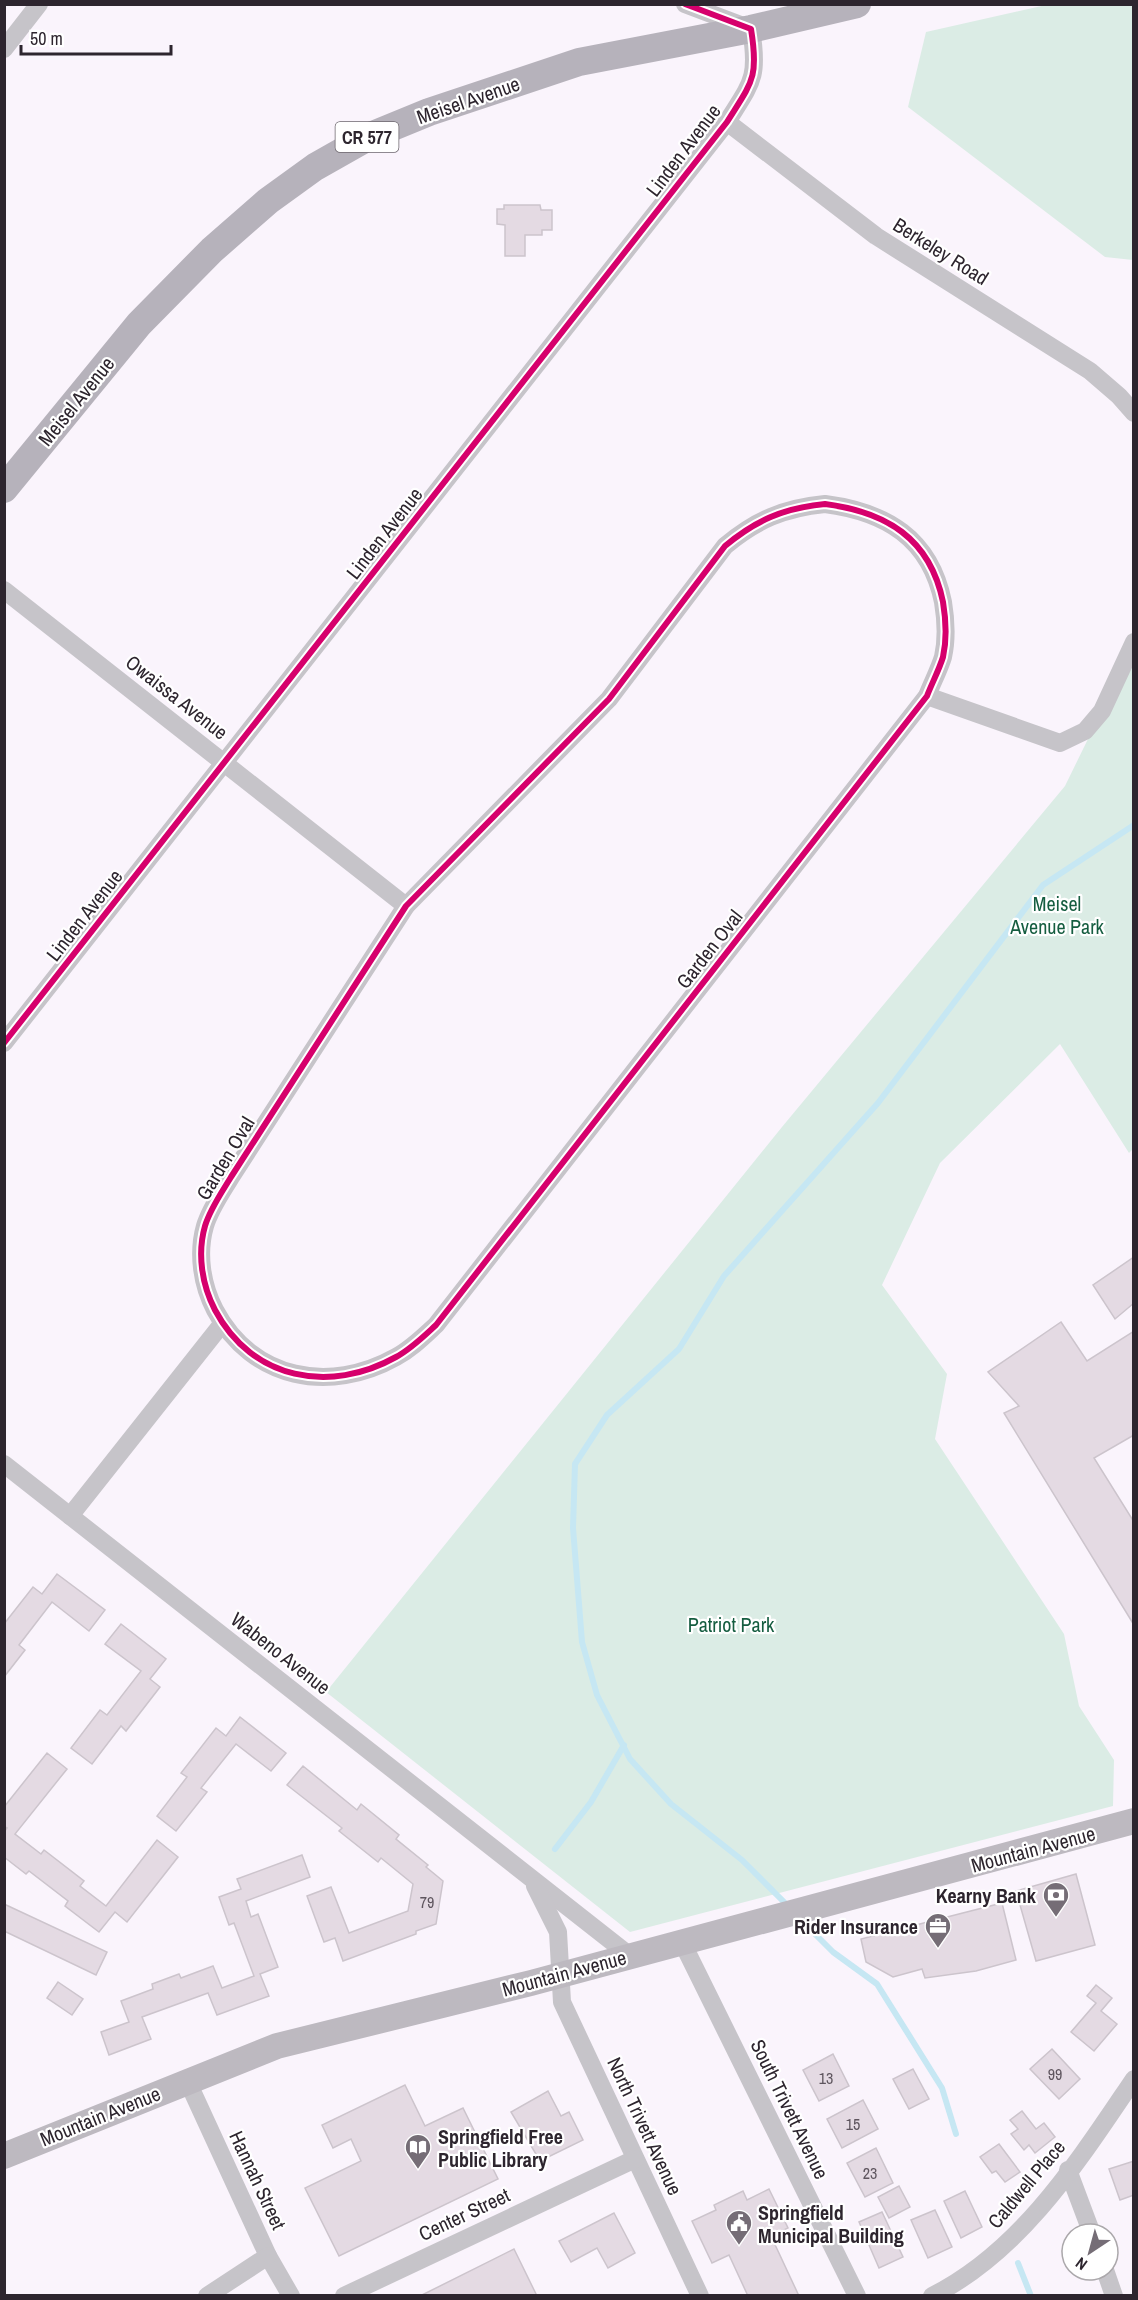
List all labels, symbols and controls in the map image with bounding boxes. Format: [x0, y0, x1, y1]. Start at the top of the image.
scale bar [21, 18, 171, 56]
text: 50 m [30, 26, 63, 51]
street label: Meisel Avenue [413, 70, 523, 130]
street label: Linden Avenue [639, 98, 727, 202]
road number: CR 577 [336, 122, 398, 152]
street label: Berkeley Road [888, 211, 994, 291]
street label: Meisel Avenue [32, 351, 120, 451]
street label: Linden Avenue [340, 482, 428, 584]
street label: Owaissa Avenue [120, 649, 234, 745]
street label: Linden Avenue [40, 864, 128, 966]
park label: Meisel Avenue Park [1009, 890, 1105, 940]
street label: Garden Oval [670, 904, 748, 994]
street label: Garden Oval [189, 1111, 261, 1205]
street label: Wabeno Avenue [226, 1606, 336, 1700]
park label: Patriot Park [688, 1611, 775, 1638]
street label: Mountain Avenue [968, 1819, 1098, 1879]
bank icon: Kearny Bank [1041, 1880, 1071, 1918]
place label: Kearny Bank [936, 1882, 1037, 1909]
house number: 79 [420, 1891, 434, 1913]
office icon: Rider Insurance [923, 1911, 953, 1949]
place label: Rider Insurance [794, 1913, 918, 1940]
street label: Mountain Avenue [499, 1943, 629, 2003]
street label: South Trivett Avenue [745, 2035, 835, 2183]
street label: North Trivett Avenue [601, 2053, 689, 2199]
house number: 99 [1048, 2063, 1062, 2085]
house number: 13 [819, 2067, 833, 2089]
street label: Mountain Avenue [36, 2080, 164, 2152]
house number: 15 [846, 2113, 860, 2135]
place label: Springfield Free Public Library [438, 2123, 563, 2173]
street label: Hannah Street [223, 2126, 293, 2234]
library icon: Springfield Free Public Library [403, 2132, 433, 2170]
street label: Caldwell Place [981, 2134, 1071, 2234]
house number: 23 [863, 2162, 877, 2184]
street label: Center Street [414, 2181, 514, 2247]
place label: Springfield Municipal Building [758, 2199, 904, 2249]
public building icon: Springfield Municipal Building [724, 2208, 754, 2246]
north arrow [1060, 2222, 1120, 2282]
text: N [1071, 2252, 1091, 2276]

